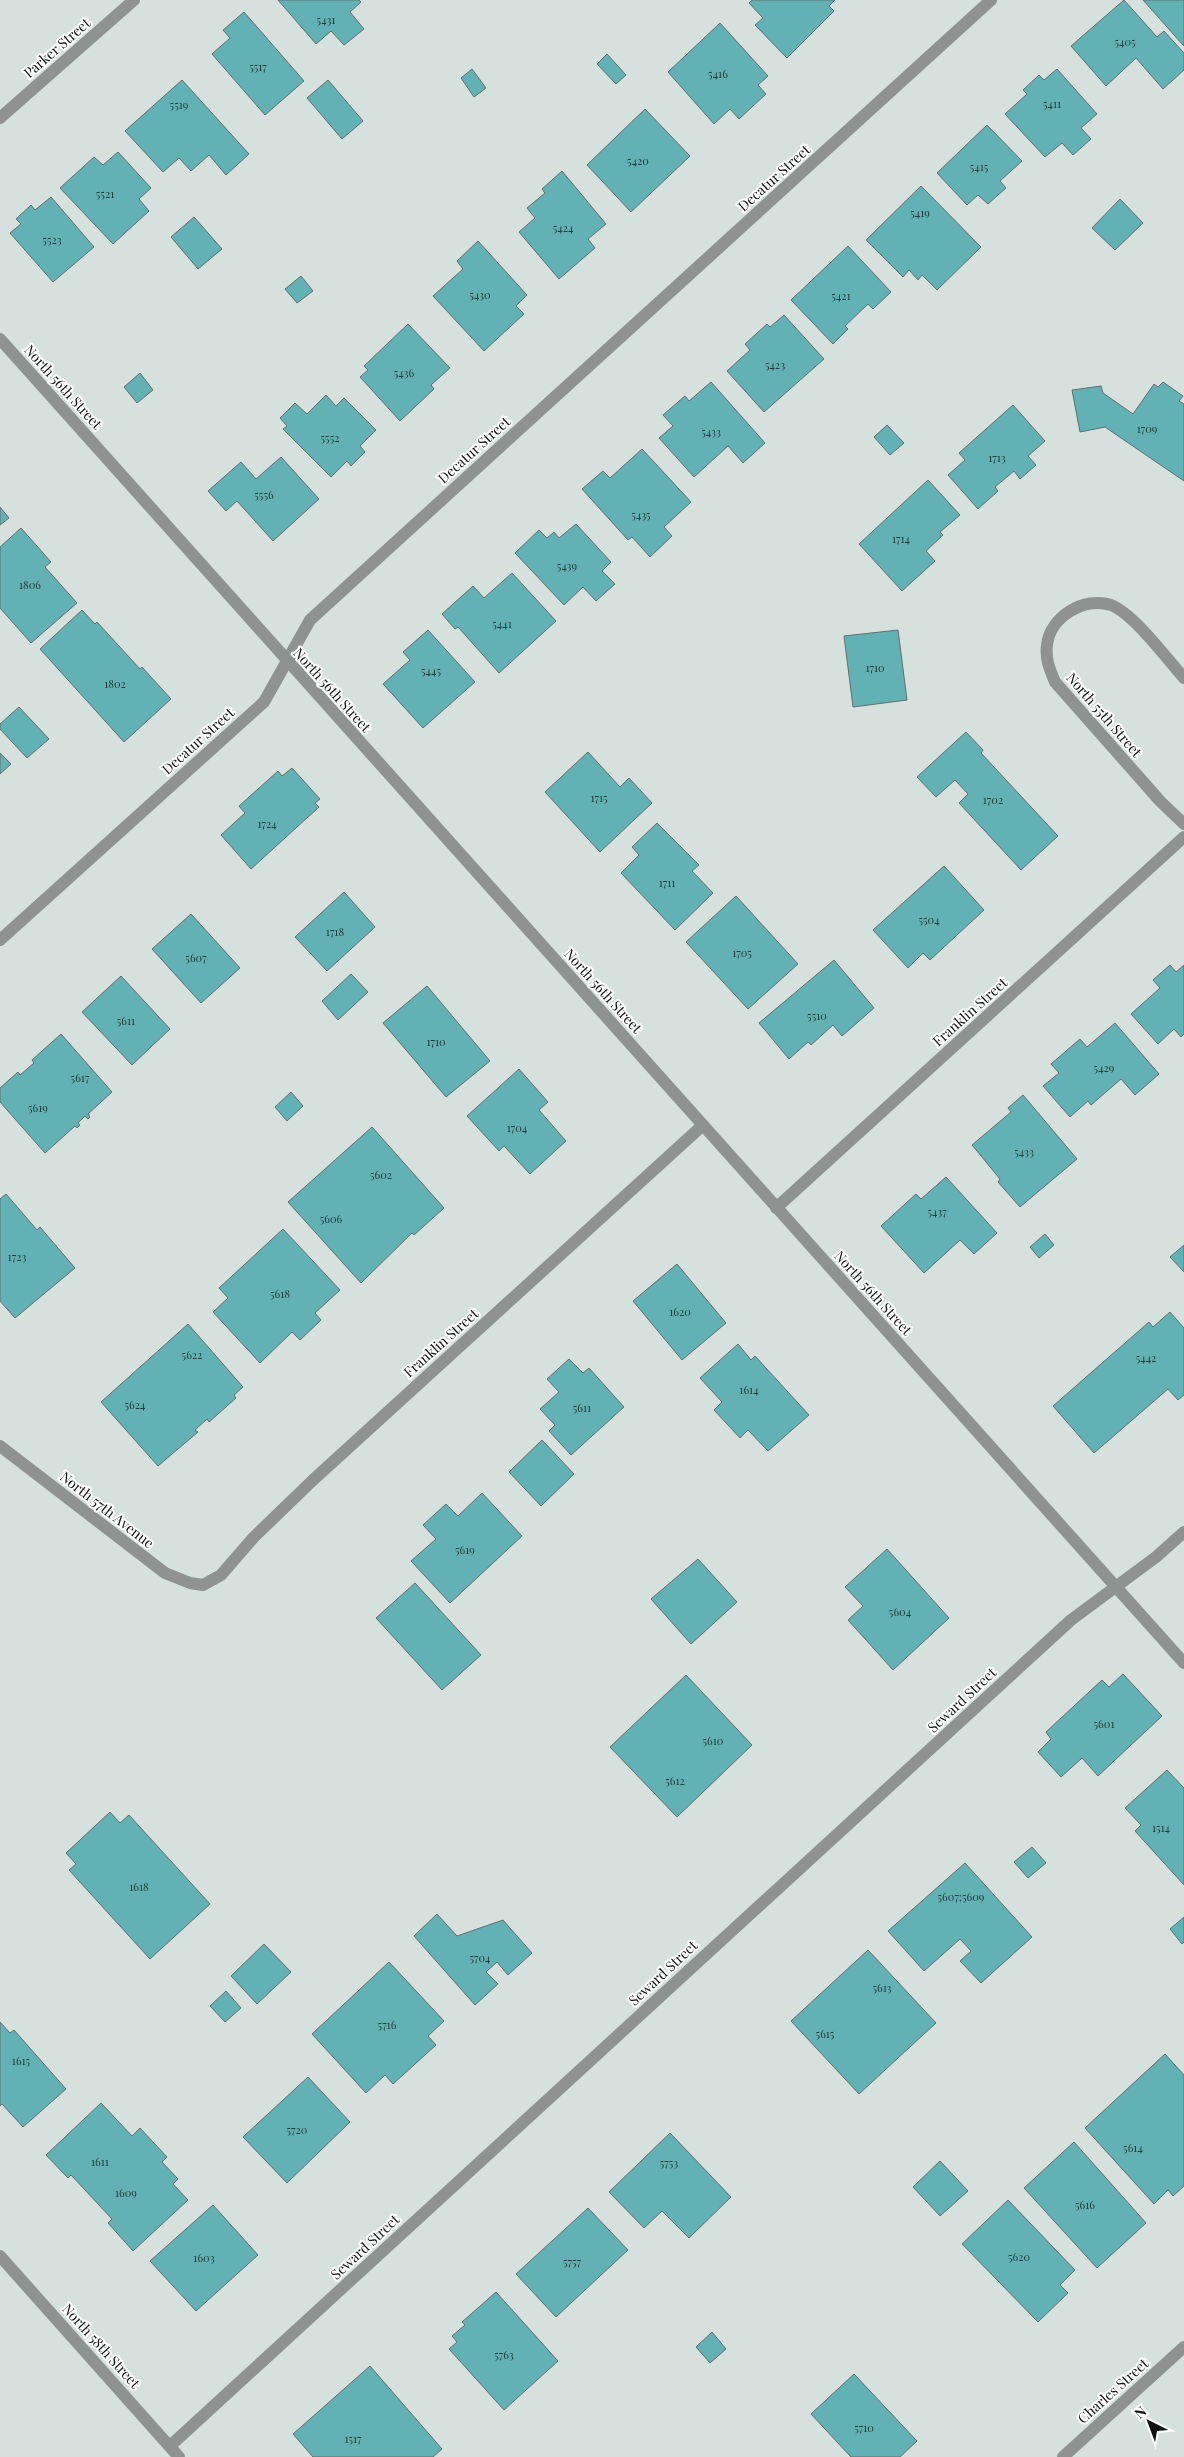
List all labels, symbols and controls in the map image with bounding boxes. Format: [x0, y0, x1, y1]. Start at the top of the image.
house number: 5431 [317, 12, 335, 27]
street label: Parker Street [19, 13, 95, 82]
house number: 5405 [1114, 34, 1136, 49]
house number: 5517 [249, 59, 267, 74]
house number: 5416 [708, 66, 728, 81]
house number: 5411 [1043, 96, 1061, 111]
house number: 5519 [170, 97, 189, 112]
street label: Decatur Street [733, 139, 815, 215]
house number: 5420 [627, 153, 649, 168]
house number: 5415 [970, 159, 989, 174]
house number: 5521 [96, 186, 114, 201]
house number: 5419 [910, 205, 930, 220]
house number: 5424 [553, 220, 574, 235]
house number: 5523 [42, 232, 62, 247]
house number: 5430 [469, 287, 491, 302]
house number: 5421 [831, 288, 851, 303]
street label: North 56th Street [20, 340, 107, 434]
house number: 5423 [765, 357, 785, 372]
house number: 5436 [394, 365, 415, 380]
street label: Decatur Street [433, 411, 515, 487]
house number: 1709 [1137, 421, 1158, 436]
house number: 5433 [701, 424, 721, 439]
house number: 5552 [321, 430, 339, 445]
house number: 1713 [988, 450, 1006, 465]
house number: 5556 [254, 487, 274, 502]
house number: 5435 [631, 507, 651, 522]
house number: 1714 [892, 531, 911, 546]
house number: 5439 [557, 558, 578, 573]
house number: 1806 [19, 577, 41, 592]
house number: 5441 [492, 616, 512, 631]
street label: North 56th Street [289, 643, 376, 737]
house number: 1710 [865, 660, 885, 675]
house number: 5445 [421, 663, 441, 678]
street label: North 55th Street [1062, 668, 1147, 762]
house number: 1802 [104, 676, 126, 691]
street label: Decatur Street [157, 702, 239, 778]
house number: 1715 [590, 790, 608, 805]
house number: 1702 [983, 792, 1003, 807]
house number: 1724 [257, 816, 277, 831]
house number: 1711 [659, 875, 675, 890]
house number: 5504 [918, 912, 940, 927]
house number: 1718 [326, 924, 344, 939]
street label: North 56th Street [560, 944, 647, 1038]
house number: 1705 [732, 945, 752, 960]
house number: 5607 [185, 950, 207, 965]
street label: Franklin Street [928, 972, 1012, 1050]
house number: 5510 [807, 1008, 827, 1023]
house number: 5611 [117, 1013, 135, 1028]
house number: 1710 [426, 1034, 446, 1049]
house number: 5429 [1094, 1060, 1115, 1075]
house number: 5617 [71, 1070, 90, 1085]
house number: 5619 [28, 1100, 48, 1115]
house number: 1704 [507, 1120, 528, 1135]
house number: 5433 [1014, 1144, 1034, 1159]
house number: 5602 [370, 1167, 392, 1182]
house number: 5437 [927, 1204, 947, 1219]
house number: 5606 [320, 1211, 343, 1226]
street label: North 56th Street [830, 1246, 917, 1340]
house number: 1723 [8, 1249, 26, 1264]
house number: 5618 [270, 1286, 290, 1301]
street label: Franklin Street [399, 1303, 483, 1381]
house number: 1620 [669, 1304, 691, 1319]
house number: 5622 [182, 1347, 202, 1362]
house number: 5442 [1136, 1350, 1156, 1365]
house number: 1614 [739, 1382, 759, 1397]
house number: 5624 [125, 1397, 146, 1412]
house number: 5611 [573, 1400, 591, 1415]
street label: North 57th Avenue [56, 1467, 158, 1552]
house number: 5619 [455, 1542, 475, 1557]
house number: 5604 [889, 1604, 912, 1619]
street label: Seward Street [923, 1662, 1001, 1736]
house number: 5601 [1094, 1716, 1114, 1731]
house number: 5610 [703, 1733, 724, 1748]
house number: 5612 [665, 1773, 685, 1788]
house number: 1514 [1152, 1820, 1171, 1835]
house number: 1618 [129, 1879, 149, 1894]
house number: 5607;5609 [938, 1889, 985, 1904]
street label: Seward Street [624, 1935, 702, 2009]
house number: 5704 [469, 1950, 491, 1965]
house number: 5613 [872, 1980, 892, 1995]
house number: 5716 [378, 2017, 397, 2032]
house number: 5615 [816, 2026, 835, 2041]
house number: 1615 [12, 2053, 31, 2068]
house number: 5720 [287, 2122, 308, 2137]
house number: 5614 [1123, 2140, 1143, 2155]
house number: 1611 [91, 2154, 109, 2169]
house number: 5753 [660, 2155, 678, 2170]
house number: 1609 [115, 2185, 137, 2200]
house number: 5616 [1075, 2197, 1095, 2212]
street label: Seward Street [326, 2209, 404, 2283]
house number: 5620 [1008, 2249, 1030, 2264]
house number: 1603 [193, 2250, 215, 2265]
house number: 5757 [563, 2254, 582, 2269]
street label: North 58th Street [58, 2299, 145, 2393]
house number: 5763 [494, 2347, 514, 2362]
street label: Charles Street [1073, 2353, 1153, 2427]
north arrow [1124, 2397, 1174, 2447]
text: N [1130, 2402, 1150, 2422]
house number: 5710 [854, 2420, 874, 2435]
house number: 1517 [344, 2431, 362, 2446]

